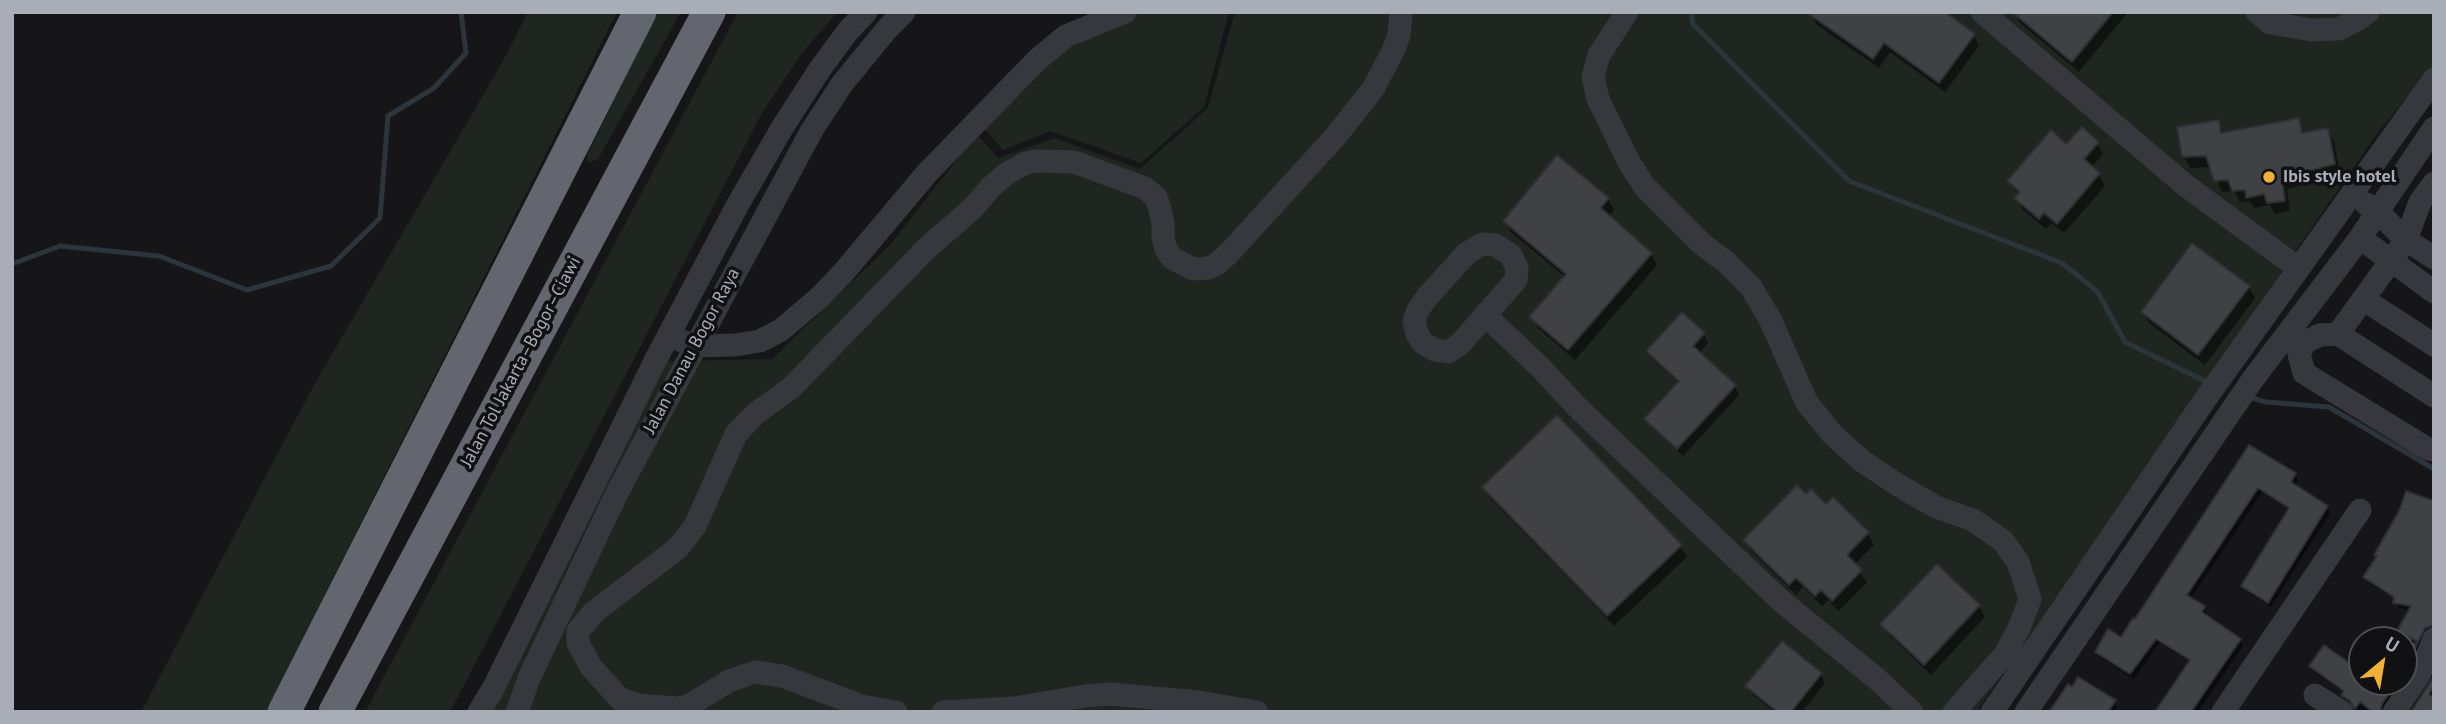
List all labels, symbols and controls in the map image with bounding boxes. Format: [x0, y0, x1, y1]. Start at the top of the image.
place label: Ibis style hotel [2283, 166, 2396, 188]
marker: Ibis style hotel [2261, 169, 2277, 185]
street label: Jalan Tol Jakarta–Bogor–Ciawi [456, 253, 586, 471]
street label: Jalan Danau Bogor Raya [639, 265, 745, 437]
north arrow [2348, 626, 2418, 696]
text: U [2381, 631, 2404, 658]

